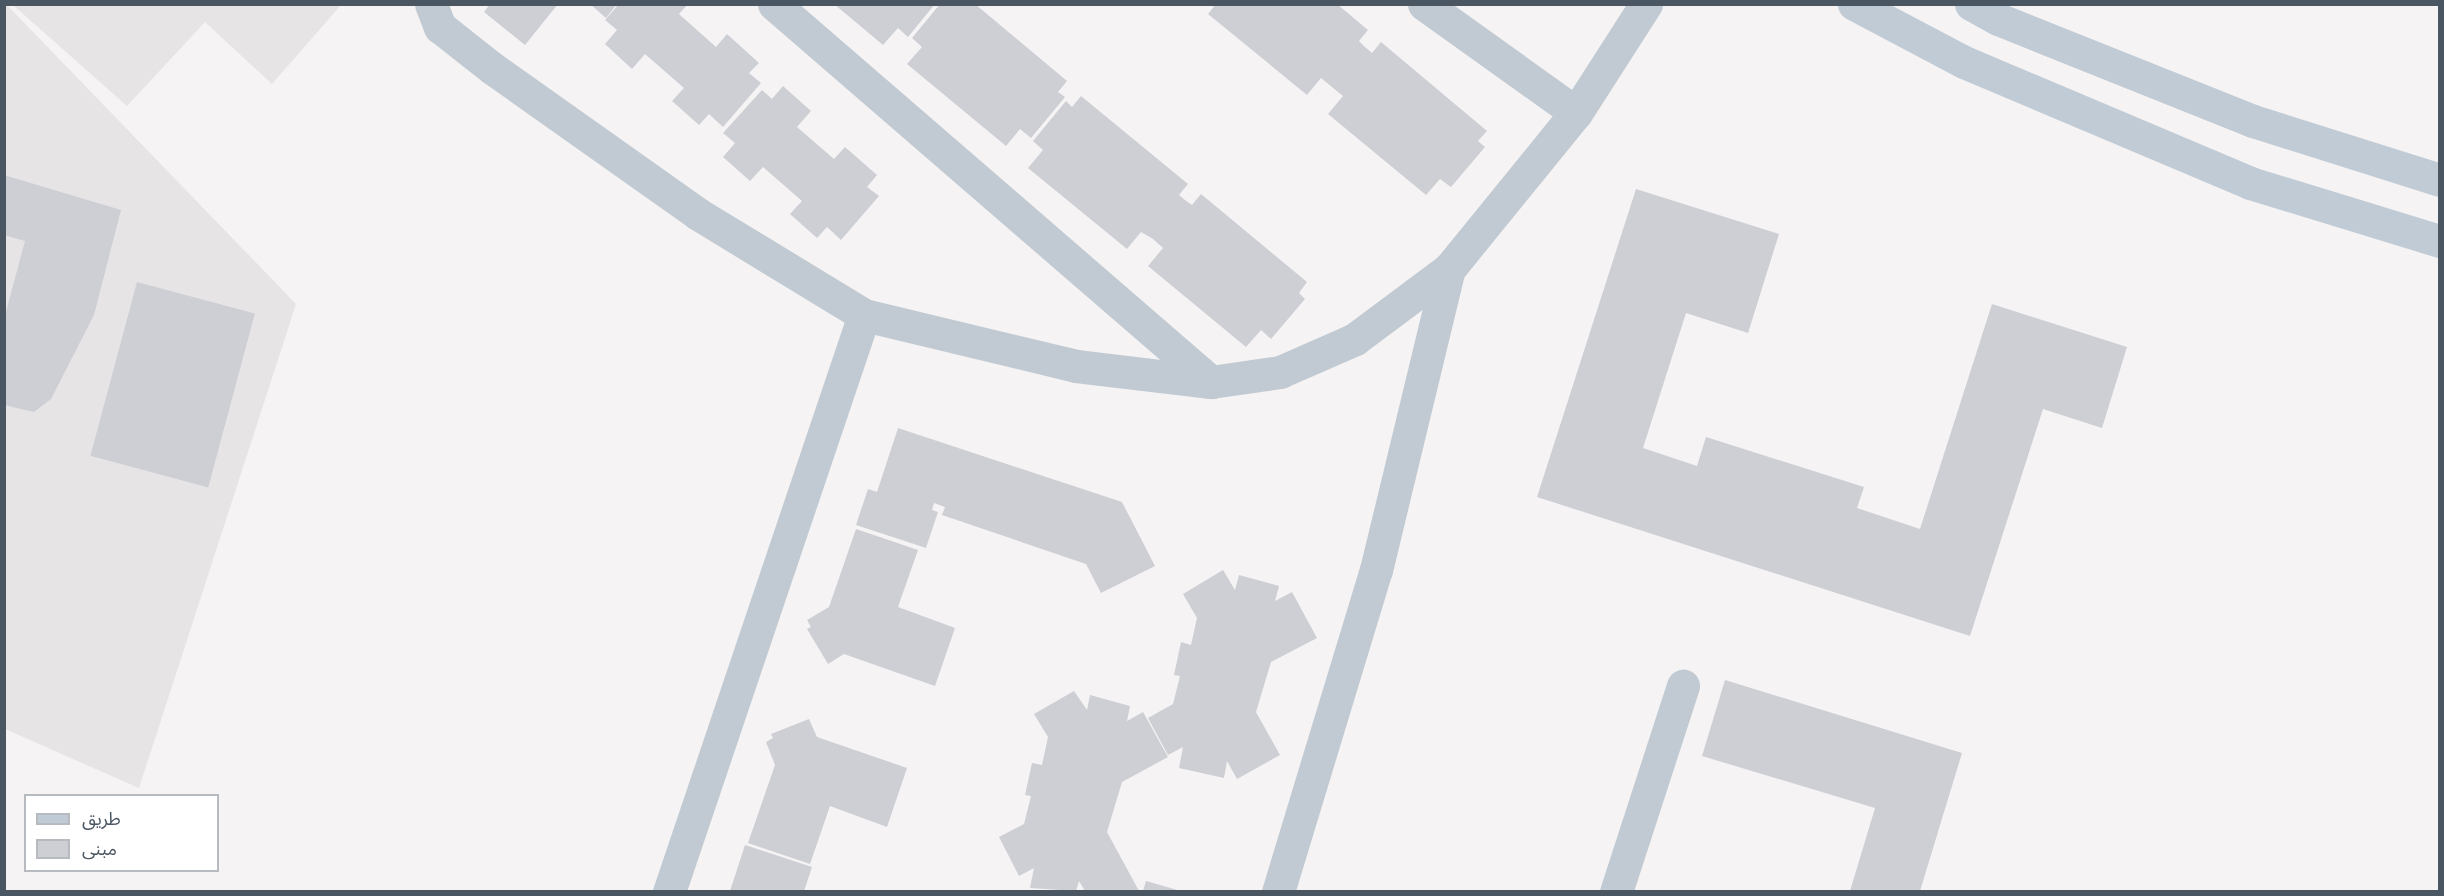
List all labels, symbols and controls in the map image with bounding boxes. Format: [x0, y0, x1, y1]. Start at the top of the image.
legend [24, 794, 219, 872]
text: طريق [82, 807, 121, 829]
text: مبنى [82, 837, 117, 859]

